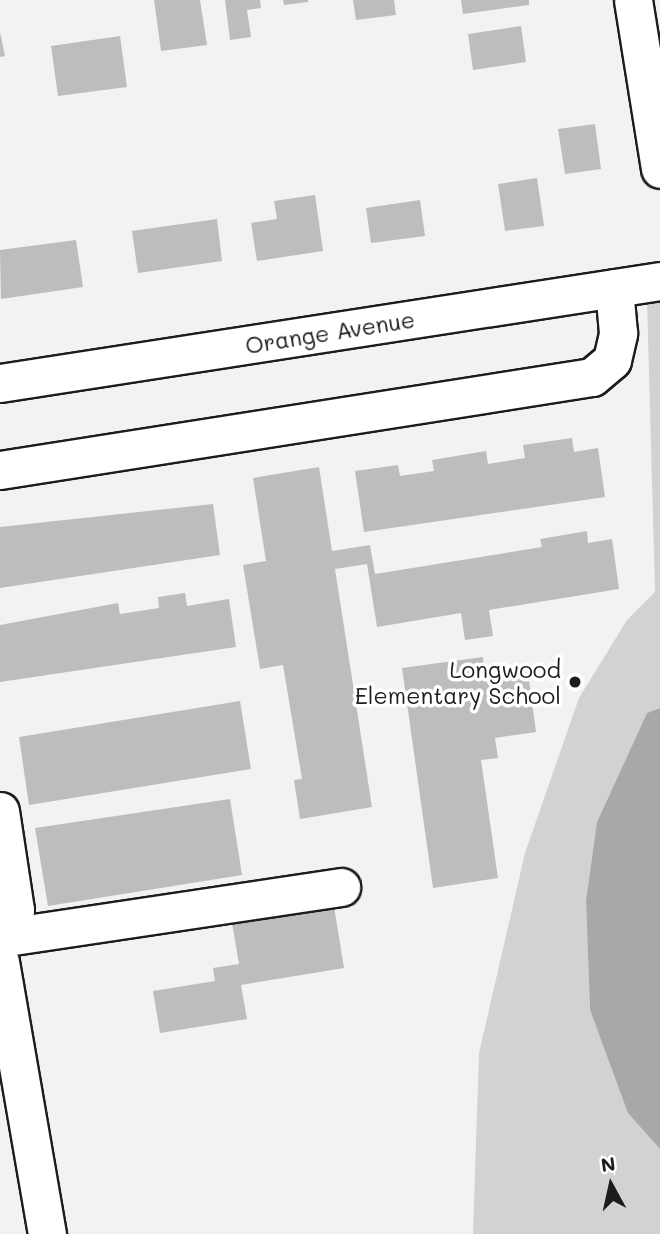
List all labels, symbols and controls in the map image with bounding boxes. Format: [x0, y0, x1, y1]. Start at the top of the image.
street label: Orange Avenue [243, 305, 417, 359]
place label: Longwood Elementary School [355, 655, 561, 709]
marker: Longwood Elementary School [567, 674, 583, 690]
north arrow [576, 1150, 646, 1220]
text: N [599, 1150, 617, 1177]

